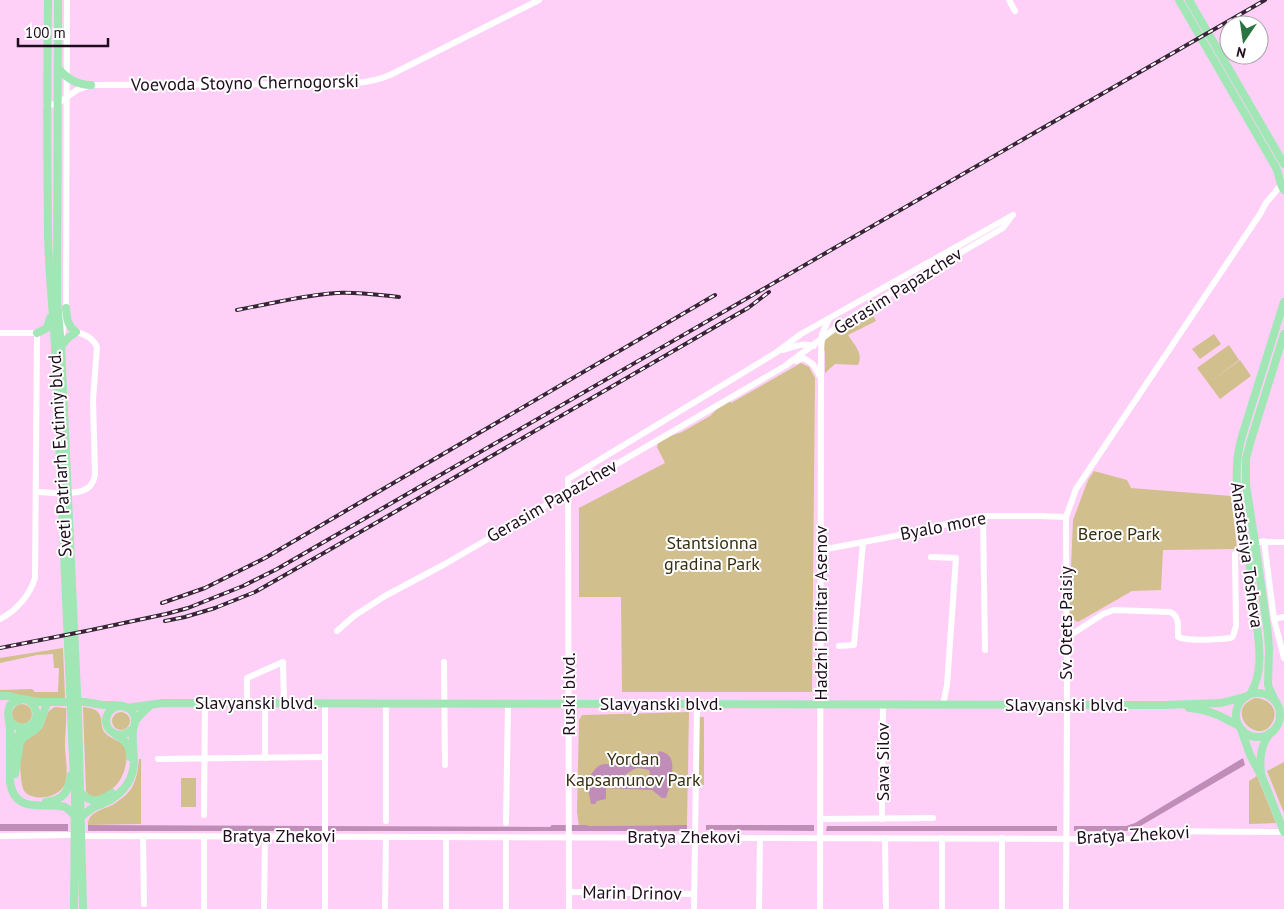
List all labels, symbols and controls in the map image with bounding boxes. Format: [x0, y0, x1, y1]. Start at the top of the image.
scale bar [18, 15, 108, 47]
north arrow [1219, 15, 1269, 65]
text: 100 m [25, 23, 66, 42]
text: N [1235, 43, 1248, 62]
street label: Voevoda Stoyno Chernogorski [130, 69, 359, 96]
street label: Gerasim Papazchev [829, 242, 967, 339]
street label: Sveti Patriarh Evtimiy blvd. [43, 350, 76, 558]
street label: Gerasim Papazchev [482, 454, 622, 547]
street label: Anastasiya Tosheva [1226, 481, 1269, 629]
street label: Byalo more [898, 506, 988, 545]
park label: Beroe Park [1078, 522, 1161, 545]
street label: Hadzhi Dimitar Asenov [809, 525, 832, 700]
park label: Stantsionna gradina Park [664, 531, 760, 575]
street label: Sv. Otets Paisiy [1054, 565, 1077, 680]
street label: Ruski blvd. [557, 652, 580, 736]
street label: Slavyanski blvd. [195, 691, 317, 714]
street label: Slavyanski blvd. [600, 692, 722, 715]
street label: Slavyanski blvd. [1005, 693, 1127, 716]
street label: Sava Silov [871, 722, 894, 801]
park label: Yordan Kapsamunov Park [565, 747, 701, 791]
street label: Bratya Zhekovi [1076, 820, 1190, 849]
street label: Bratya Zhekovi [222, 824, 336, 847]
street label: Bratya Zhekovi [627, 825, 741, 848]
street label: Marin Drinov [582, 880, 682, 905]

